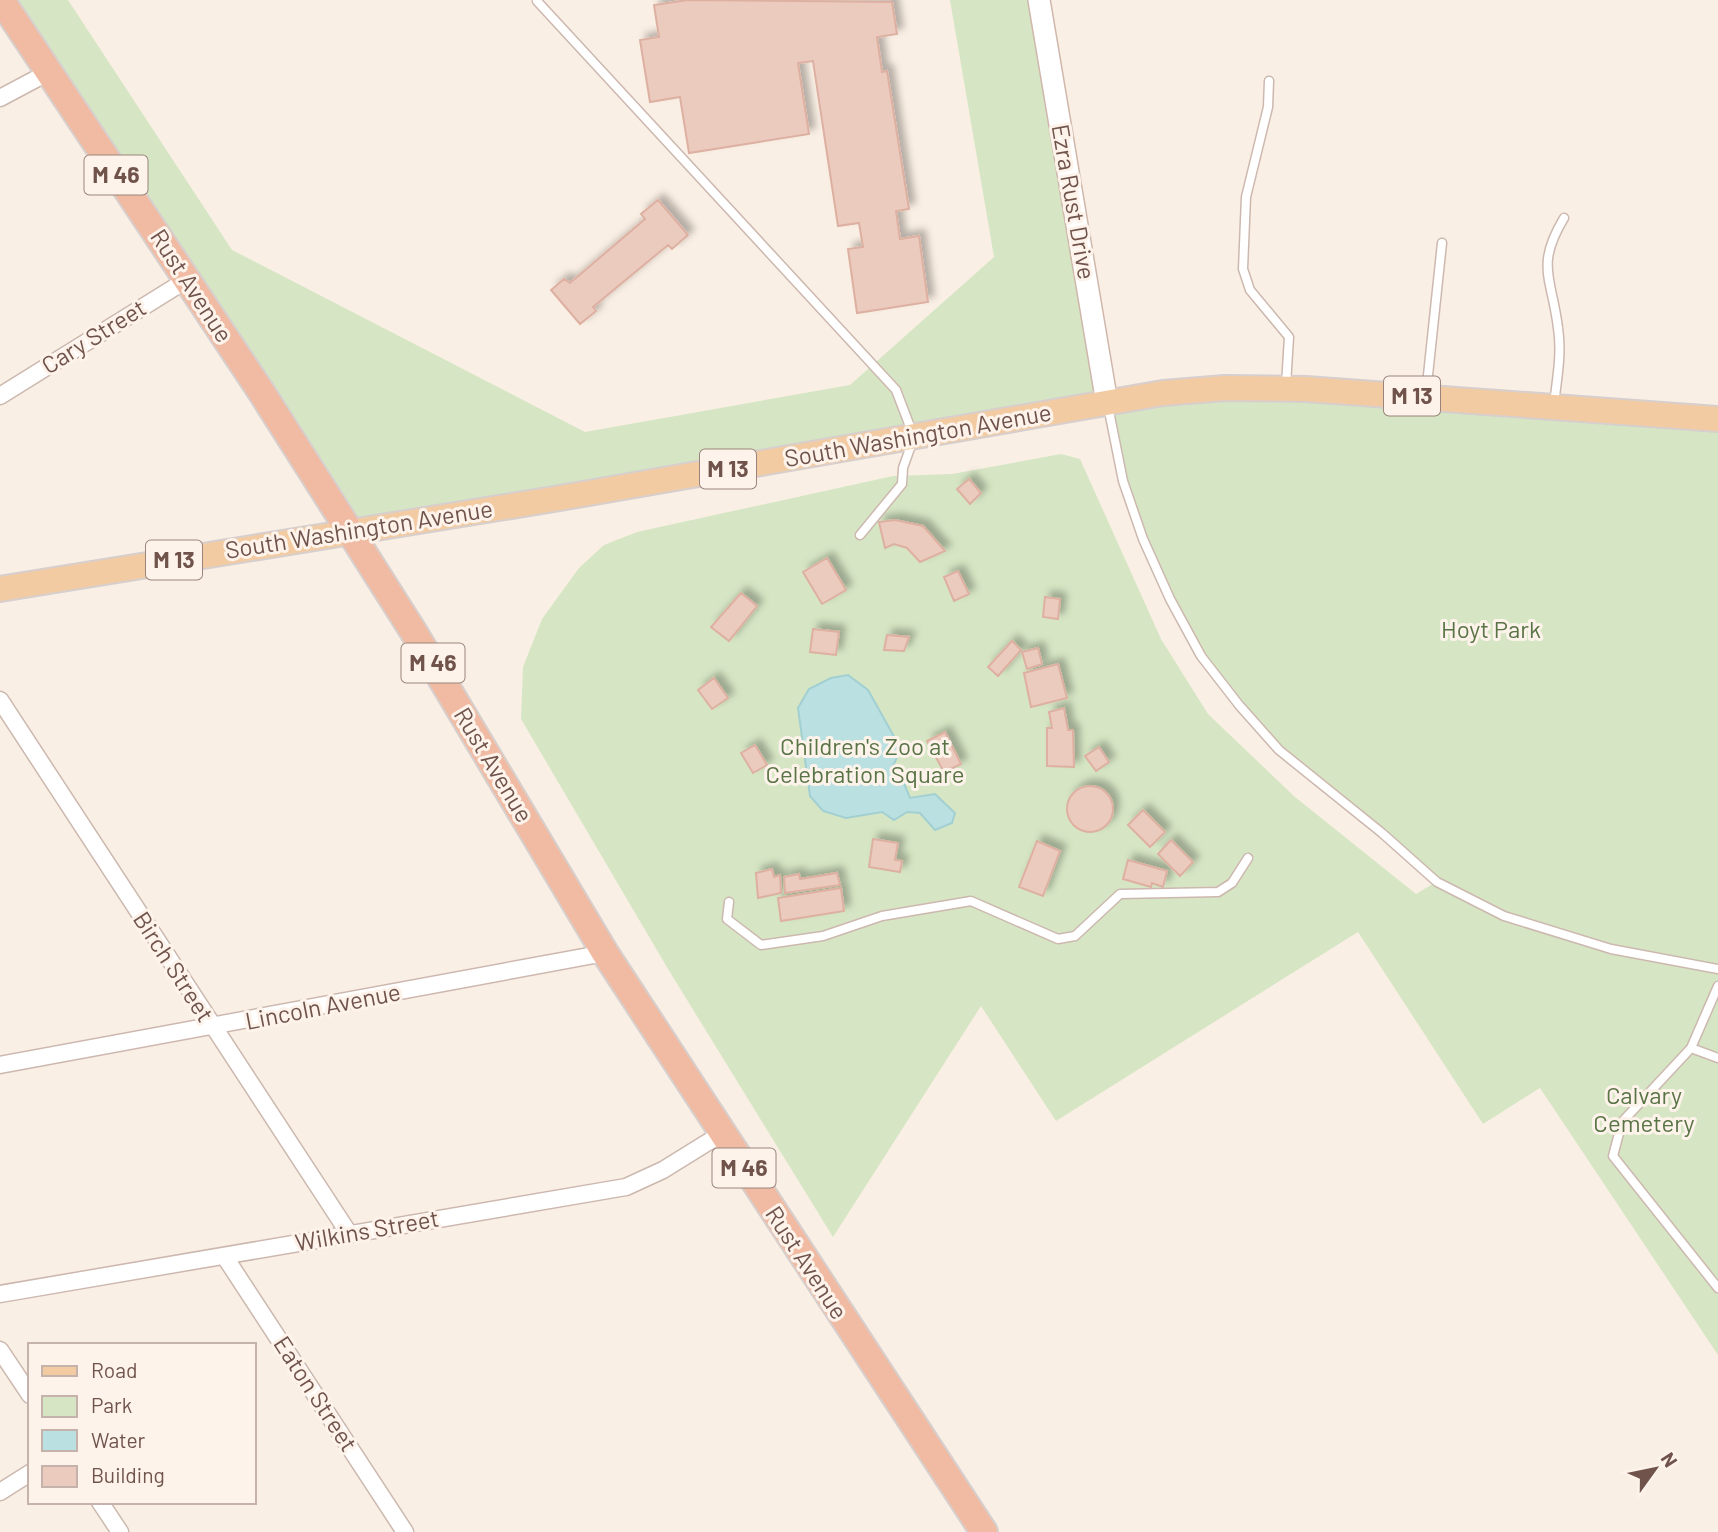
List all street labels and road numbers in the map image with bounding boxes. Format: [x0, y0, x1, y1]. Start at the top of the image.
street label: Ezra Rust Drive [1047, 122, 1102, 282]
road number: M 46 [85, 156, 148, 194]
street label: Rust Avenue [145, 223, 240, 347]
street label: Cary Street [36, 292, 151, 379]
road number: M 13 [1384, 376, 1440, 416]
street label: South Washington Avenue [782, 397, 1053, 472]
road number: M 13 [700, 449, 756, 489]
street label: South Washington Avenue [223, 493, 495, 564]
road number: M 13 [146, 540, 202, 580]
road number: M 46 [402, 643, 464, 682]
street label: Rust Avenue [449, 702, 540, 827]
street label: Birch Street [128, 906, 221, 1027]
street label: Lincoln Avenue [243, 976, 403, 1035]
road number: M 46 [712, 1148, 776, 1188]
street label: Rust Avenue [760, 1200, 855, 1324]
street label: Wilkins Street [292, 1203, 441, 1256]
street label: Eaton Street [268, 1330, 364, 1456]

